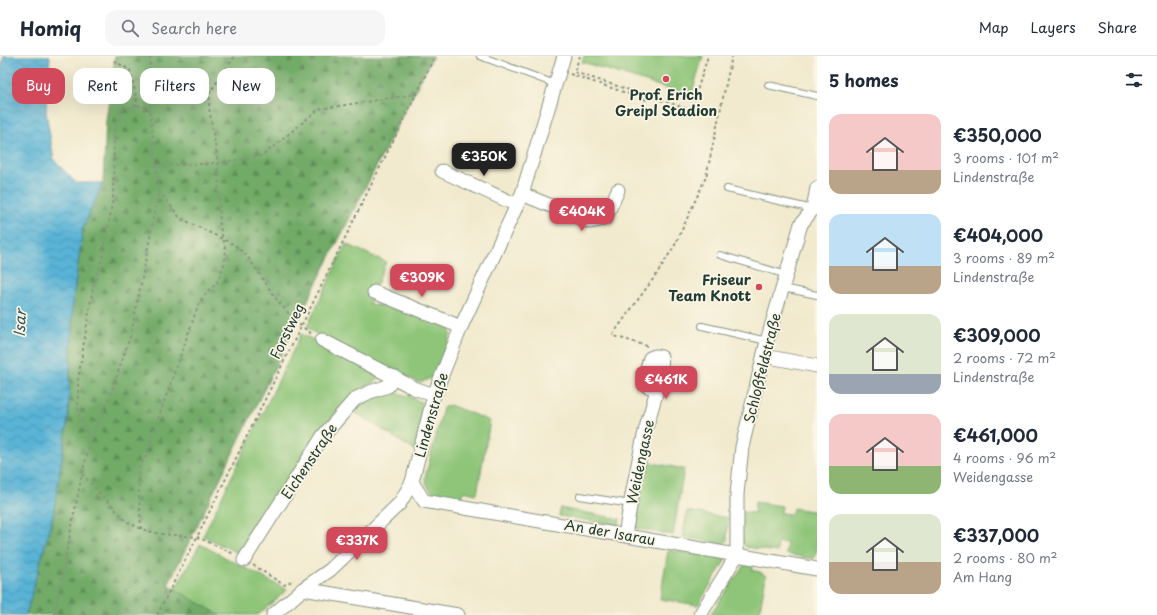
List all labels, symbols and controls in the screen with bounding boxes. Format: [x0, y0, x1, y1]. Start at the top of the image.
search box [105, 10, 385, 46]
text: Homiq [20, 14, 81, 42]
text: Search here [151, 16, 237, 39]
icon: search [119, 17, 141, 39]
text: Map [979, 17, 1009, 38]
text: Layers [1031, 17, 1076, 38]
text: Share [1098, 17, 1137, 38]
text: 5 homes [829, 67, 899, 93]
chip: Buy [12, 68, 65, 104]
chip: Rent [73, 68, 132, 104]
chip: Filters [140, 68, 209, 104]
chip: New [217, 68, 275, 104]
icon: filters [1123, 69, 1145, 91]
marker: Prof. Erich Greipl Stadion [661, 74, 671, 84]
place label: Prof. Erich Greipl Stadion [615, 84, 717, 121]
text: €350,000 [953, 122, 1042, 148]
icon: home [861, 130, 909, 178]
pin: €350K [456, 143, 512, 177]
text: €350K [461, 146, 507, 165]
text: 3 rooms · 101 m² [953, 148, 1059, 167]
text: Lindenstraße [953, 167, 1034, 186]
pin: €404K [554, 198, 610, 232]
text: €404K [558, 201, 606, 220]
text: €404,000 [953, 222, 1043, 248]
icon: home [861, 230, 909, 278]
text: 3 rooms · 89 m² [953, 248, 1055, 267]
pin: €309K [394, 264, 450, 298]
text: €309K [399, 267, 445, 286]
text: Lindenstraße [953, 267, 1034, 286]
place label: Friseur Team Knott [668, 269, 752, 306]
marker: Friseur Team Knott [754, 282, 764, 292]
street label: Forstweg [264, 299, 310, 363]
water label: Isar [7, 307, 31, 337]
street label: Schloßfeldstraße [738, 311, 786, 425]
text: €309,000 [953, 322, 1041, 348]
icon: home [861, 330, 909, 378]
text: 2 rooms · 72 m² [953, 348, 1056, 367]
pin: €461K [638, 366, 694, 400]
text: Lindenstraße [953, 367, 1034, 386]
text: €461K [644, 369, 688, 388]
street label: Lindenstraße [409, 370, 453, 460]
street label: Weidengasse [621, 418, 659, 506]
street label: Eichenstraße [276, 419, 342, 503]
text: €461,000 [953, 422, 1038, 448]
icon: home [861, 430, 909, 478]
text: 4 rooms · 96 m² [953, 448, 1056, 467]
text: Weidengasse [953, 467, 1033, 486]
street label: An der Isarau [563, 514, 657, 550]
text: €337,000 [953, 522, 1039, 548]
pin: €337K [329, 527, 385, 561]
text: €337K [335, 530, 379, 549]
icon: home [861, 530, 909, 578]
text: 2 rooms · 80 m² [953, 548, 1058, 567]
text: Am Hang [953, 567, 1012, 586]

